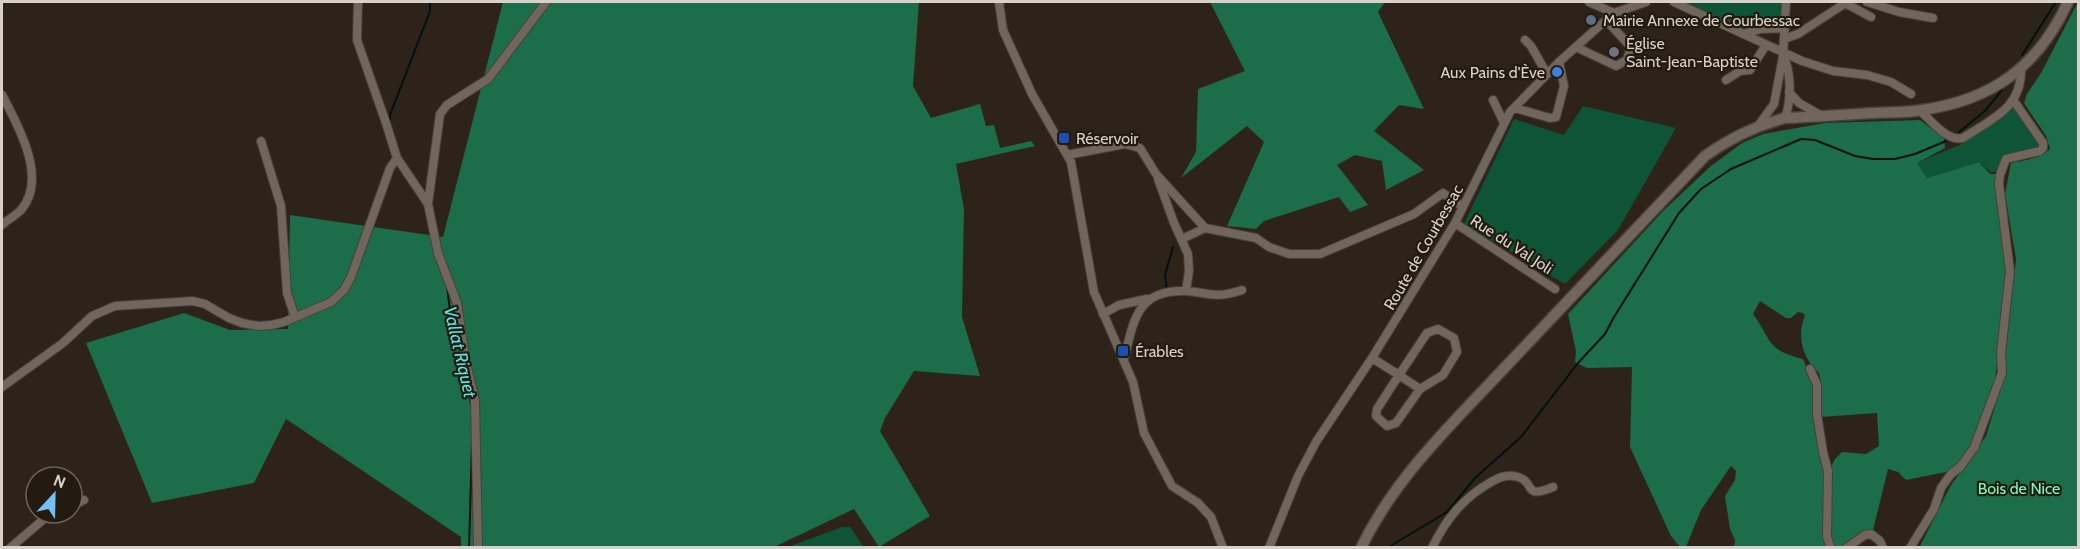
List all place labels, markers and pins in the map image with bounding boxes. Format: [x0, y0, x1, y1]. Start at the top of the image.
place label: Mairie Annexe de Courbessac [1603, 11, 1800, 30]
marker: Mairie Annexe de Courbessac [1584, 13, 1598, 27]
place label: Église Saint-Jean-Baptiste [1626, 34, 1758, 71]
marker: Église Saint-Jean-Baptiste [1607, 45, 1621, 59]
place label: Aux Pains d'Ève [1440, 63, 1545, 82]
marker: Aux Pains d'Ève [1550, 65, 1564, 79]
place label: Réservoir [1076, 129, 1139, 148]
marker: Réservoir [1057, 131, 1071, 145]
place label: Érables [1135, 342, 1184, 361]
marker: Érables [1116, 344, 1130, 358]

